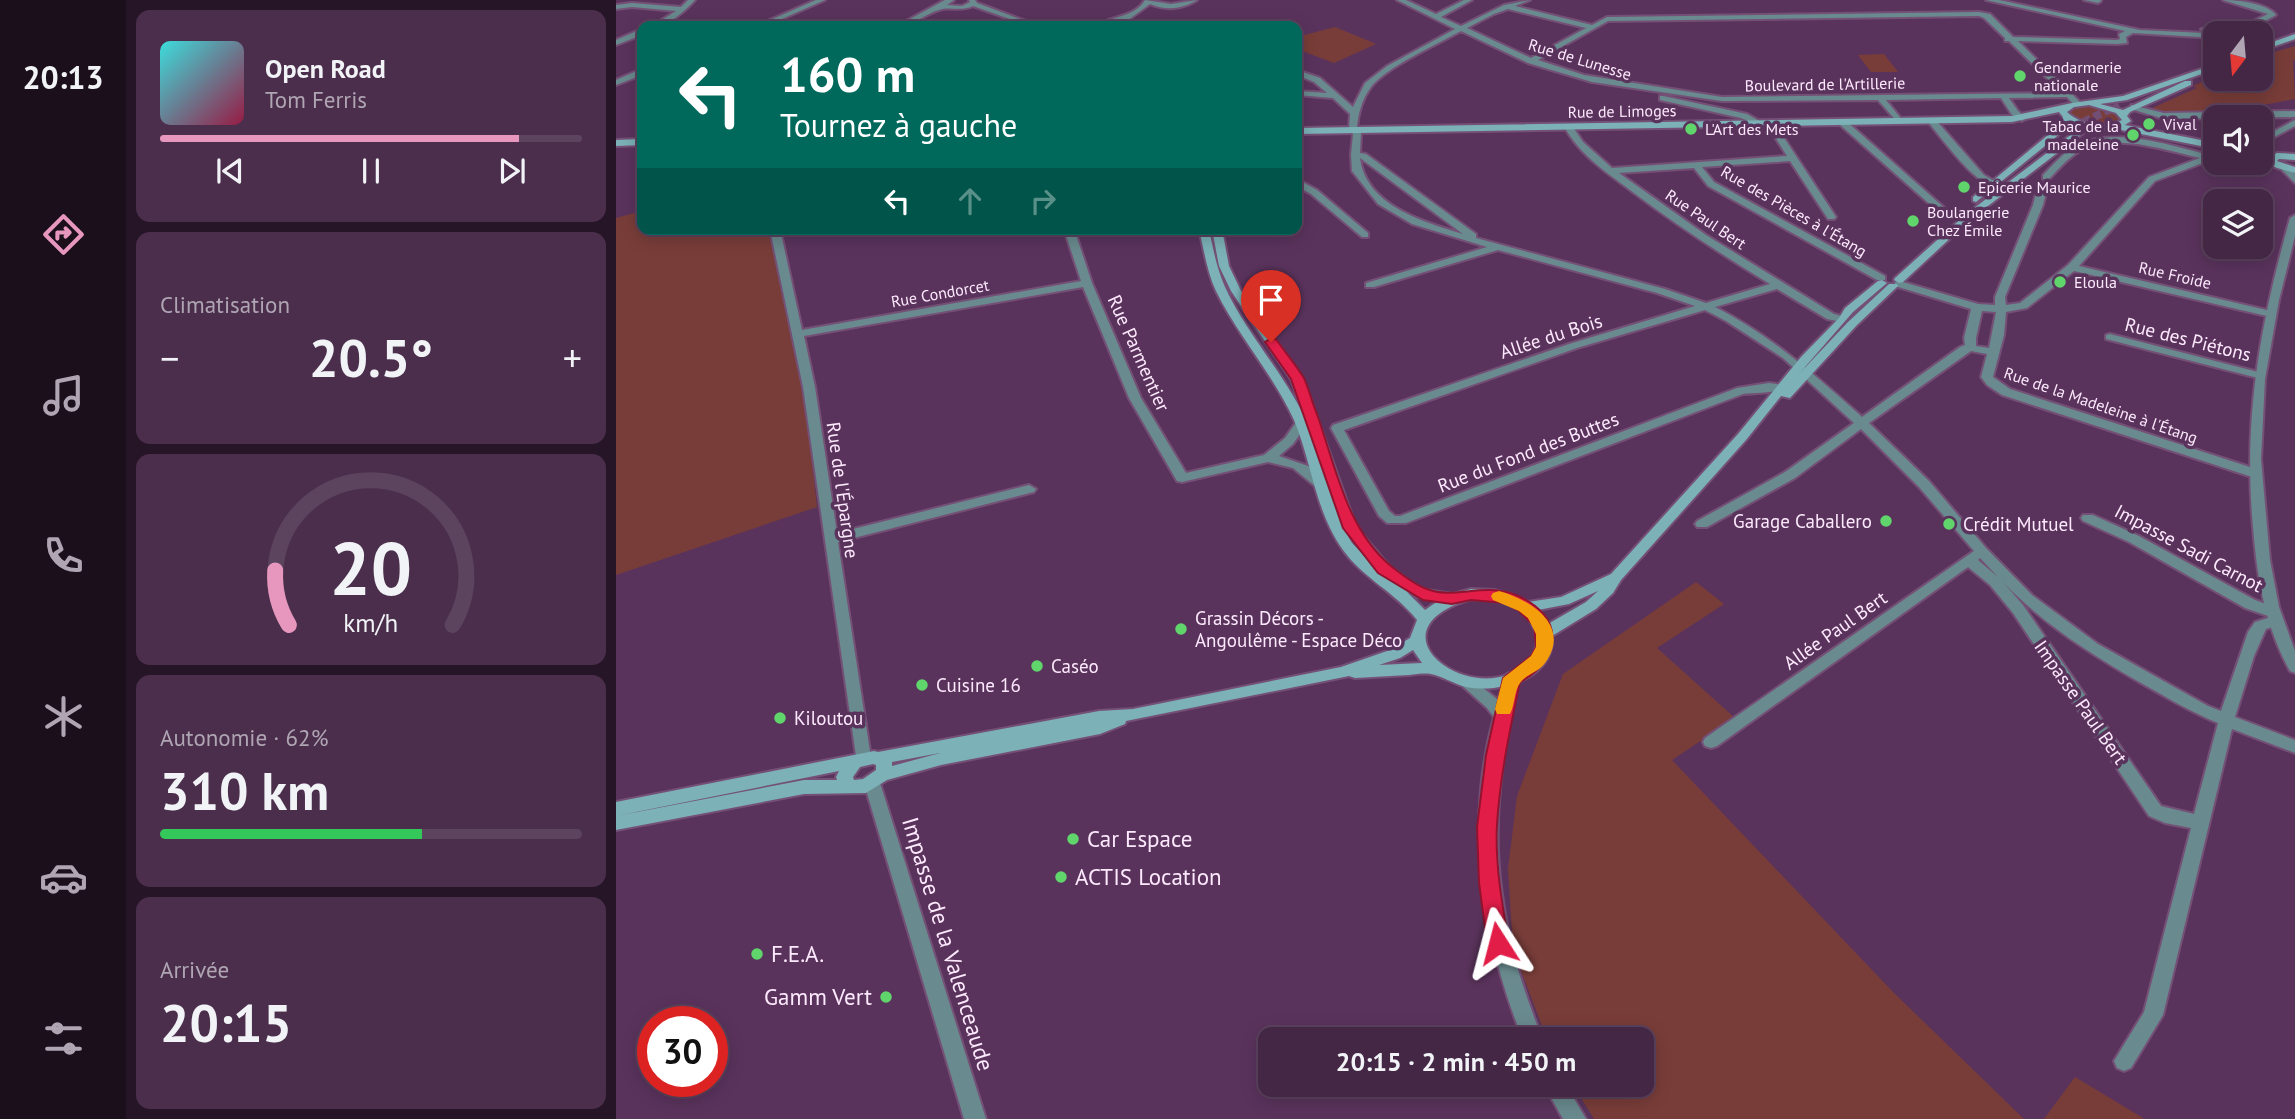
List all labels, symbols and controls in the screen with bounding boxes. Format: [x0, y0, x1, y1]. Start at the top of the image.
north arrow [2203, 21, 2273, 91]
map controls [2203, 21, 2273, 259]
street label: Rue de Lunesse [1526, 34, 1634, 84]
text: 160 m [780, 42, 915, 106]
icon: left [665, 49, 756, 140]
text: Open Road [265, 52, 386, 85]
text: 20:13 [22, 56, 104, 98]
place label: Gendarmerie nationale [2034, 57, 2122, 95]
marker: Gendarmerie nationale [2012, 68, 2028, 84]
street label: Boulevard de l'Artillerie [1745, 73, 1905, 95]
text: Tom Ferris [265, 85, 367, 114]
street label: Rue de Limoges [1567, 100, 1677, 122]
text: Tournez à gauche [780, 104, 1017, 146]
button: sound [2203, 105, 2273, 175]
place label: Vival [2162, 114, 2197, 134]
place label: Tabac de la madeleine [2043, 116, 2119, 154]
marker: Vival [2141, 116, 2157, 132]
place label: L'Art des Mets [1705, 119, 1799, 139]
marker: L'Art des Mets [1683, 121, 1699, 137]
marker: Tabac de la madeleine [2125, 127, 2141, 143]
icon: previous [211, 152, 249, 190]
icon: pause [352, 152, 390, 190]
icon: next [493, 152, 531, 190]
street label: Rue des Pièces à l'Étang [1718, 161, 1870, 261]
place label: Epicerie Maurice [1978, 177, 2091, 197]
marker: Epicerie Maurice [1956, 179, 1972, 195]
icon: left [878, 182, 916, 220]
icon: ahead [951, 182, 989, 220]
icon: right [1024, 182, 1062, 220]
street label: Rue Paul Bert [1662, 185, 1751, 254]
button: layers [2203, 189, 2273, 259]
place label: Boulangerie Chez Émile [1927, 202, 2009, 240]
icon: directions [39, 210, 88, 259]
marker: Boulangerie Chez Émile [1905, 213, 1921, 229]
street label: Rue Froide [2137, 257, 2213, 293]
pin [1241, 270, 1301, 342]
place label: Eloula [2074, 272, 2117, 292]
street label: Rue Condorcet [889, 274, 991, 311]
marker: Eloula [2052, 274, 2068, 290]
icon: arrive [1252, 281, 1290, 319]
text: Climatisation [160, 290, 290, 319]
street label: Rue Parmentier [1103, 291, 1176, 415]
street label: Allée du Bois [1497, 308, 1605, 364]
street label: Rue des Piétons [2122, 312, 2254, 366]
text: 20.5° [309, 324, 433, 391]
text: − [160, 333, 179, 382]
text: + [563, 333, 582, 382]
street label: Rue de la Madeleine à l'Étang [2002, 362, 2200, 448]
icon: music [39, 371, 88, 420]
street label: Rue du Fond des Buttes [1434, 406, 1622, 498]
street label: Rue de l'Épargne [822, 420, 864, 560]
street label: Impasse Sadi Carnot [2111, 499, 2268, 598]
place label: Garage Caballero [1733, 509, 1872, 533]
place label: Crédit Mutuel [1963, 512, 2074, 536]
marker: Garage Caballero [1878, 513, 1894, 529]
marker: Crédit Mutuel [1941, 516, 1957, 532]
text: 20 [330, 522, 412, 616]
icon: phone [39, 531, 88, 580]
street label: Allée Paul Bert [1779, 585, 1892, 674]
place label: Grassin Décors - Angoulême - Espace Déco [1195, 606, 1402, 652]
text: km/h [344, 607, 398, 639]
marker: Grassin Décors - Angoulême - Espace Déco [1173, 621, 1189, 637]
street label: Impasse Paul Bert [2029, 635, 2133, 769]
place label: Caséo [1051, 654, 1099, 678]
marker: Caséo [1029, 658, 1045, 674]
place label: Cuisine 16 [936, 673, 1021, 697]
marker: Cuisine 16 [914, 677, 930, 693]
icon: climate [39, 692, 88, 741]
place label: Kiloutou [794, 706, 863, 730]
marker: Kiloutou [772, 710, 788, 726]
text: Autonomie · 62% [160, 723, 328, 752]
text: 310 km [160, 757, 329, 824]
street label: Impasse de la Valenceaude [896, 813, 1001, 1074]
place label: Car Espace [1087, 824, 1193, 853]
marker: Car Espace [1065, 831, 1081, 847]
icon: car [39, 853, 88, 902]
place label: ACTIS Location [1075, 862, 1222, 891]
marker: ACTIS Location [1053, 869, 1069, 885]
position arrow [1461, 906, 1535, 980]
place label: F.E.A. [771, 939, 824, 968]
marker: F.E.A. [749, 946, 765, 962]
text: Arrivée [160, 955, 229, 984]
place label: Gamm Vert [764, 982, 872, 1011]
text: 20:15 [160, 989, 292, 1056]
marker: Gamm Vert [878, 989, 894, 1005]
speed limit sign: 30 [637, 1006, 728, 1097]
icon: filters [39, 1014, 88, 1063]
text: 20:15 · 2 min · 450 m [1336, 1045, 1576, 1078]

